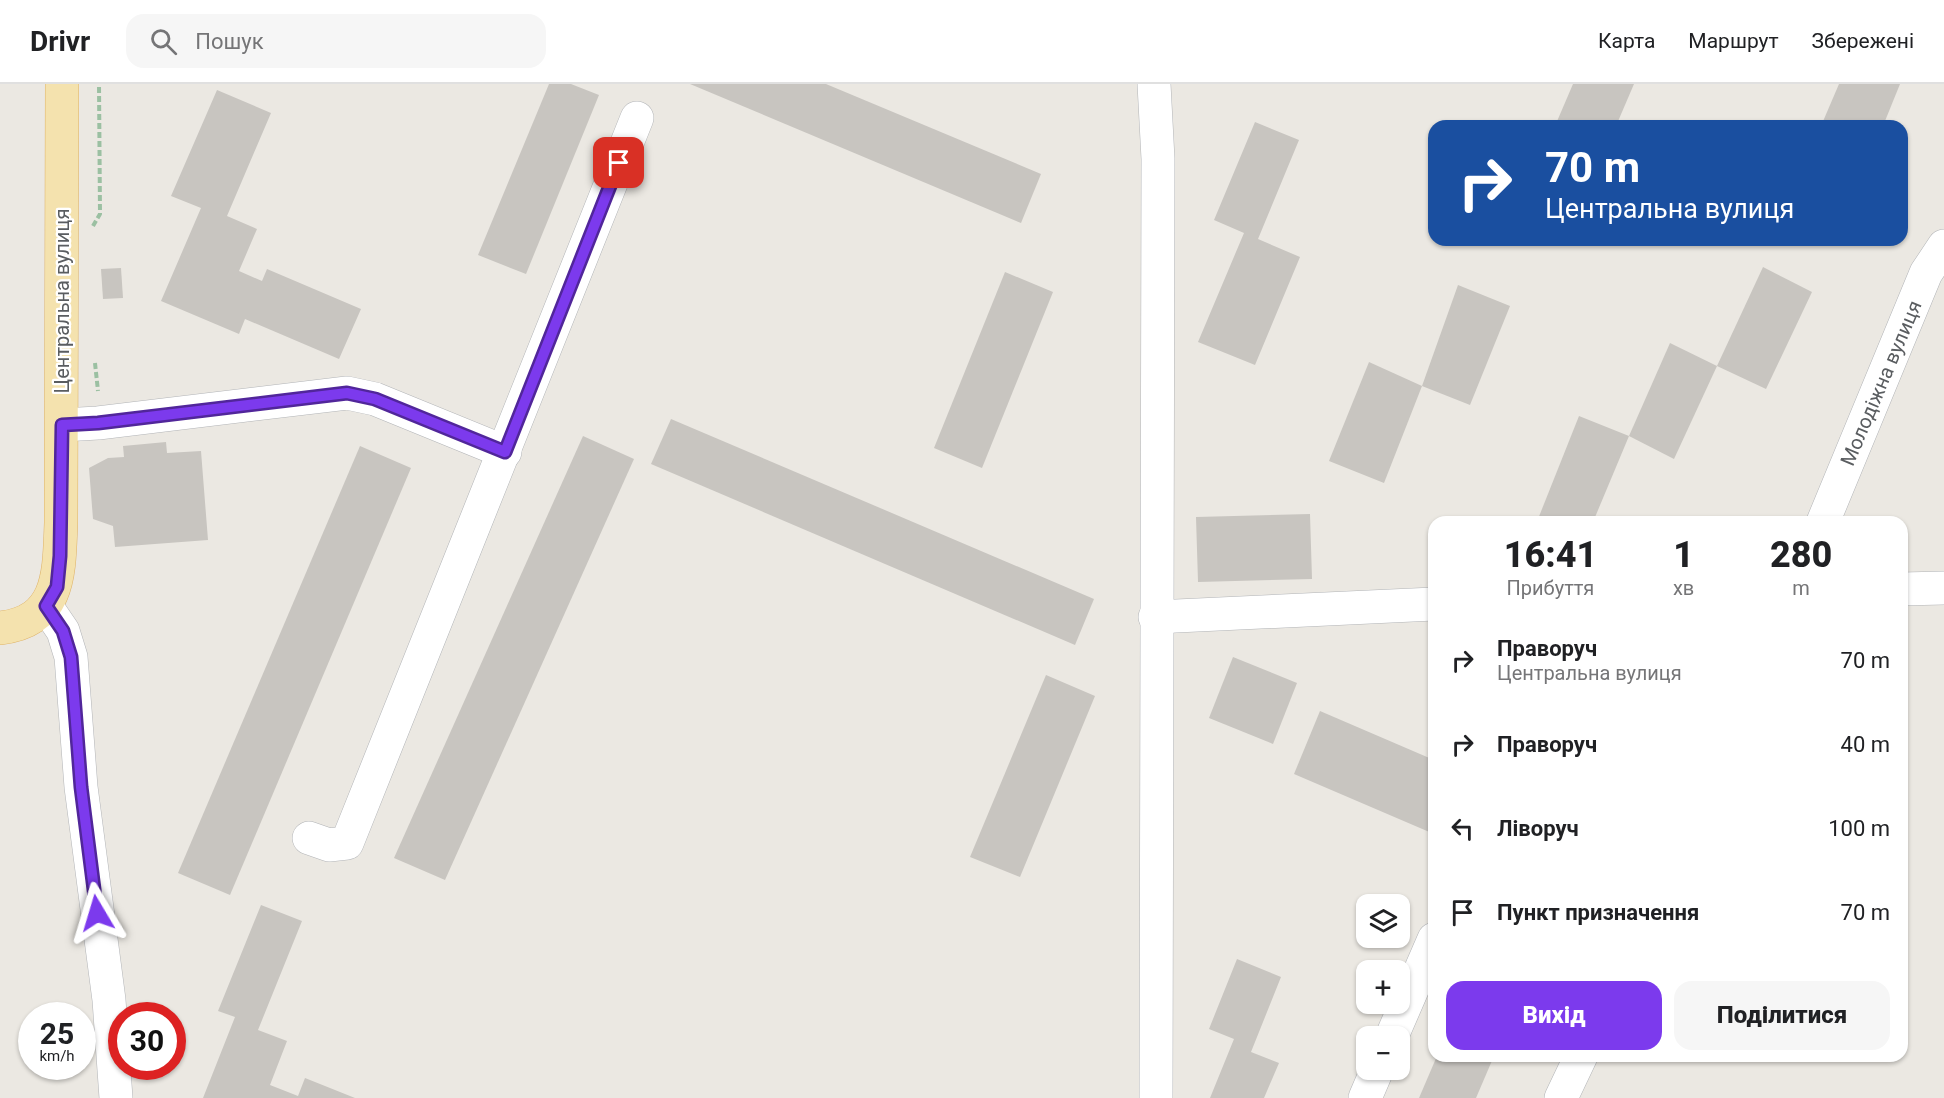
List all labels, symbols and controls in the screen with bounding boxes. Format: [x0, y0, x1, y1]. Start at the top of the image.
search box [126, 14, 546, 68]
text: Drivr [30, 25, 90, 58]
icon: search [147, 25, 180, 58]
text: Пошук [195, 29, 264, 54]
text: Карта [1598, 29, 1655, 53]
text: Маршрут [1688, 29, 1779, 53]
text: Збережені [1812, 29, 1914, 53]
pin [593, 137, 644, 188]
text: 70 m [1545, 143, 1640, 192]
icon: right [1446, 144, 1524, 222]
icon: arrive [602, 146, 635, 179]
text: Центральна вулиця [1545, 193, 1794, 225]
street label: Центральна вулиця [50, 209, 74, 393]
street label: Молодіжна вулиця [1835, 297, 1927, 469]
text: 16:41 [1504, 534, 1597, 576]
text: 1 [1673, 534, 1694, 576]
text: 280 [1770, 534, 1832, 576]
text: Прибуття [1507, 576, 1594, 600]
text: хв [1673, 576, 1694, 600]
text: m [1792, 576, 1810, 600]
text: Праворуч [1497, 636, 1597, 661]
icon: right [1446, 644, 1479, 677]
text: 70 m [1841, 648, 1890, 673]
text: Центральна вулиця [1497, 661, 1682, 685]
icon: right [1446, 728, 1479, 761]
text: Праворуч [1497, 732, 1597, 757]
text: 40 m [1841, 732, 1890, 757]
icon: left [1446, 812, 1479, 845]
text: Ліворуч [1497, 816, 1579, 841]
text: 100 m [1828, 816, 1890, 841]
position arrow [65, 881, 129, 945]
map controls [1356, 894, 1410, 1080]
button: layers [1356, 894, 1410, 948]
icon: arrive [1446, 896, 1479, 929]
text: Пункт призначення [1497, 900, 1699, 925]
text: 70 m [1841, 900, 1890, 925]
button: + [1356, 960, 1410, 1014]
button: Вихід [1446, 981, 1662, 1050]
button: Поділитися [1674, 981, 1890, 1050]
speed limit sign: 30 [108, 1002, 186, 1080]
text: 25 [40, 1016, 74, 1051]
button: − [1356, 1026, 1410, 1080]
text: km/h [39, 1047, 75, 1065]

